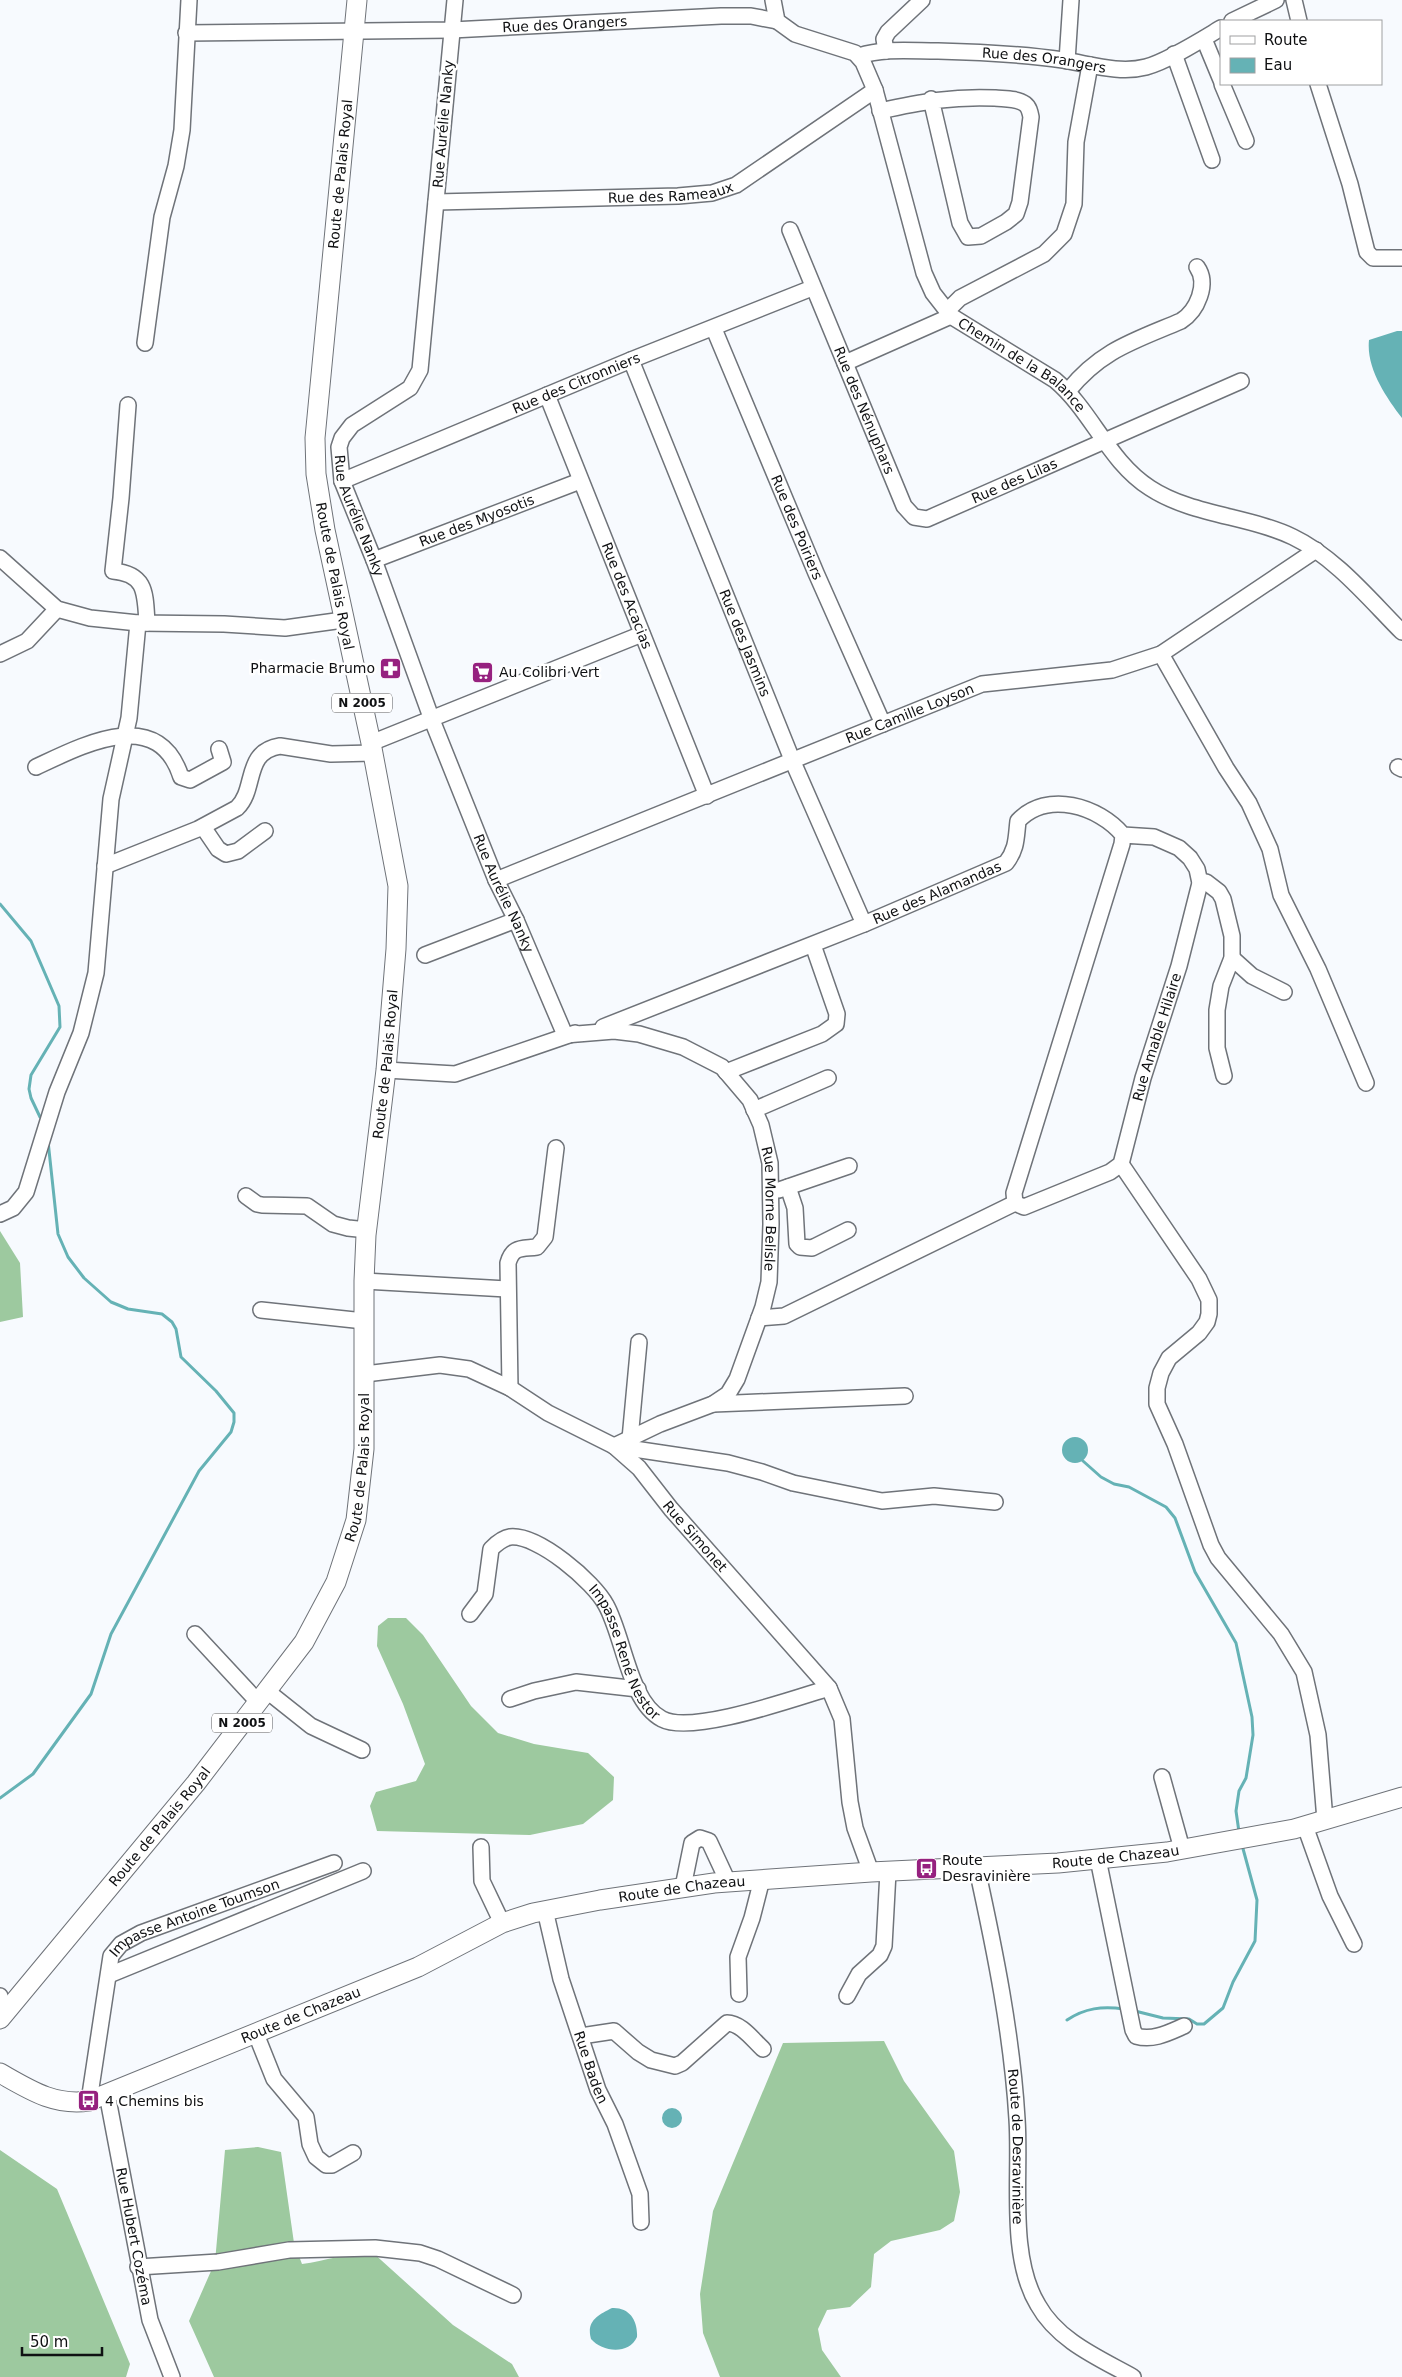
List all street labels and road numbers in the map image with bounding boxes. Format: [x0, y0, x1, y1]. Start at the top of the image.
street label: Rue des Orangers [502, 13, 628, 35]
street label: Rue des Orangers [981, 45, 1107, 76]
street label: Rue Aurélie Nanky [429, 59, 457, 189]
street label: Route de Palais Royal [325, 99, 355, 250]
street label: Rue des Rameaux [608, 178, 735, 206]
street label: Chemin de la Balance [955, 314, 1089, 415]
street label: Rue des Nénuphars [831, 344, 898, 476]
street label: Rue des Citronniers [510, 349, 642, 417]
street label: Rue Aurélie Nanky [332, 454, 387, 579]
street label: Rue des Lilas [969, 455, 1060, 506]
street label: Rue des Poiriers [768, 473, 826, 582]
street label: Rue des Myosotis [417, 491, 536, 550]
street label: Route de Palais Royal [313, 501, 357, 651]
street label: Rue des Acacias [599, 540, 656, 651]
street label: Rue des Jasmins [716, 587, 774, 699]
street label: Rue Camille Loyson [843, 680, 976, 746]
road number: N 2005 [332, 694, 392, 712]
street label: Rue Aurélie Nanky [470, 832, 537, 955]
street label: Rue des Alamandas [870, 858, 1004, 927]
street label: Rue Amable Hilaire [1129, 971, 1184, 1103]
street label: Route de Palais Royal [370, 989, 401, 1140]
street label: Rue Morne Belisle [758, 1145, 779, 1272]
street label: Route de Palais Royal [341, 1393, 372, 1544]
street label: Rue Simonet [660, 1498, 731, 1575]
street label: Impasse René Nestor [586, 1581, 663, 1723]
road number: N 2005 [212, 1714, 272, 1732]
street label: Route de Palais Royal [106, 1764, 213, 1890]
street label: Route de Chazeau [1052, 1842, 1180, 1871]
street label: Route de Chazeau [617, 1873, 746, 1905]
street label: Impasse Antoine Toumson [106, 1876, 282, 1960]
street label: Route de Chazeau [239, 1983, 363, 2046]
street label: Rue Baden [571, 2029, 611, 2106]
street label: Route de Desravinière [1005, 2068, 1026, 2225]
street label: Rue Hubert Cozéma [113, 2166, 155, 2307]

